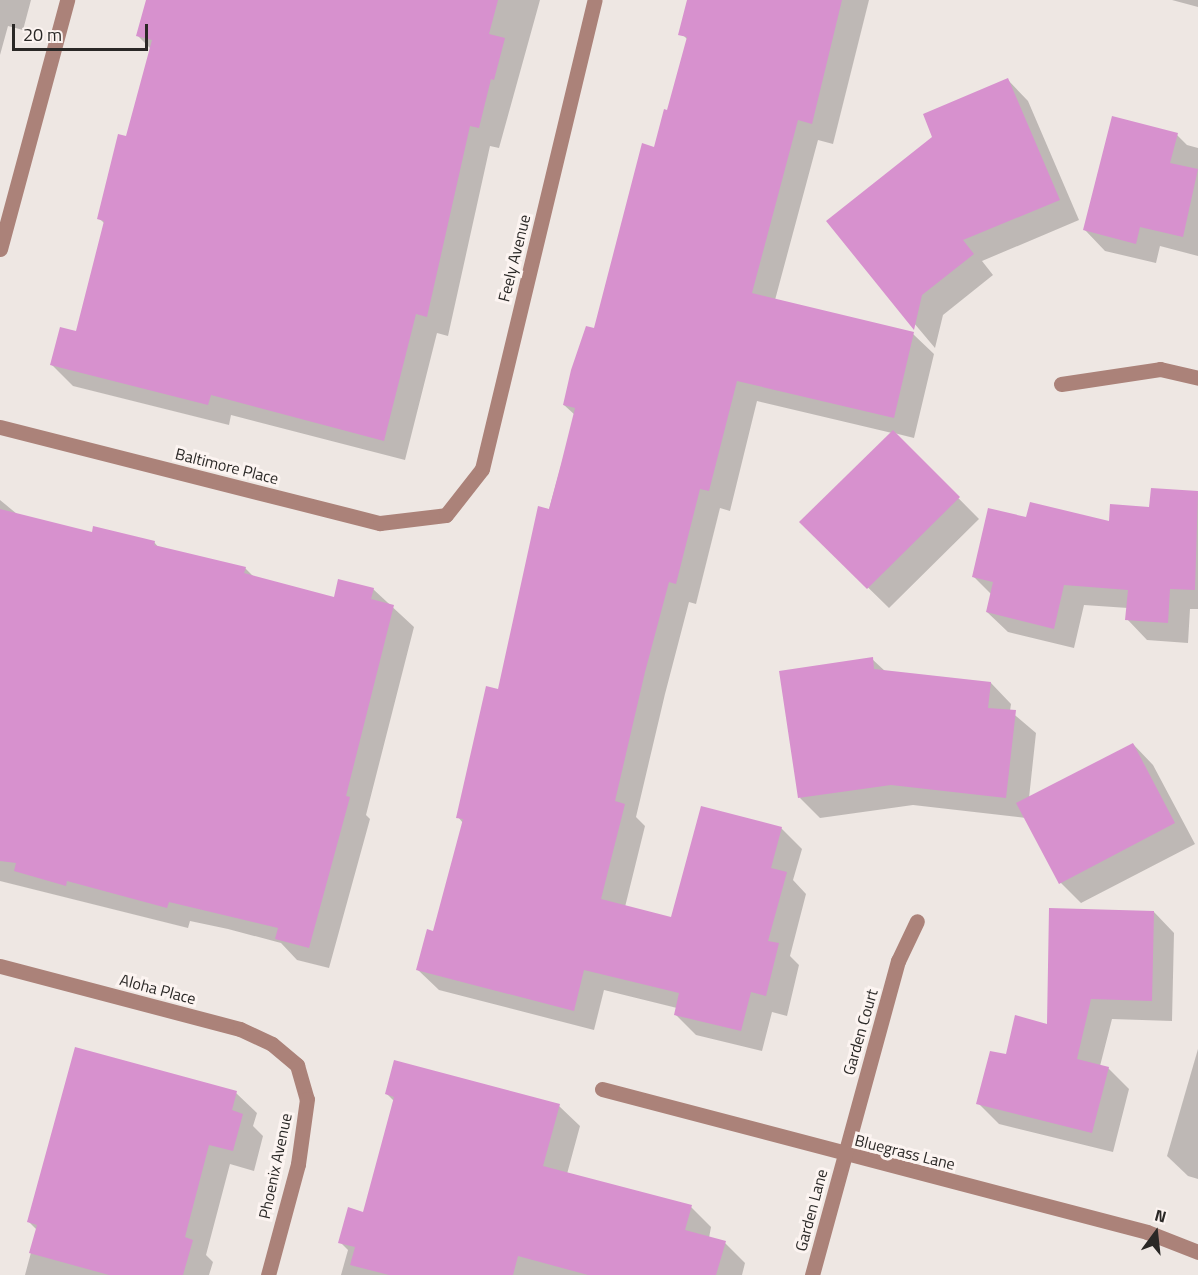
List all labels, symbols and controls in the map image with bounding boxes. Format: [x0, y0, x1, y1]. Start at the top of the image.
scale bar [15, 12, 152, 50]
text: 20 m [23, 21, 62, 48]
street label: Feely Avenue [494, 212, 534, 304]
street label: Baltimore Place [173, 444, 281, 488]
street label: Aloha Place [118, 970, 198, 1008]
street label: Garden Court [839, 987, 881, 1077]
street label: Phoenix Avenue [254, 1111, 296, 1221]
street label: Bluegrass Lane [853, 1130, 957, 1174]
street label: Garden Lane [791, 1167, 831, 1253]
north arrow [1126, 1203, 1186, 1263]
text: N [1152, 1203, 1169, 1229]

